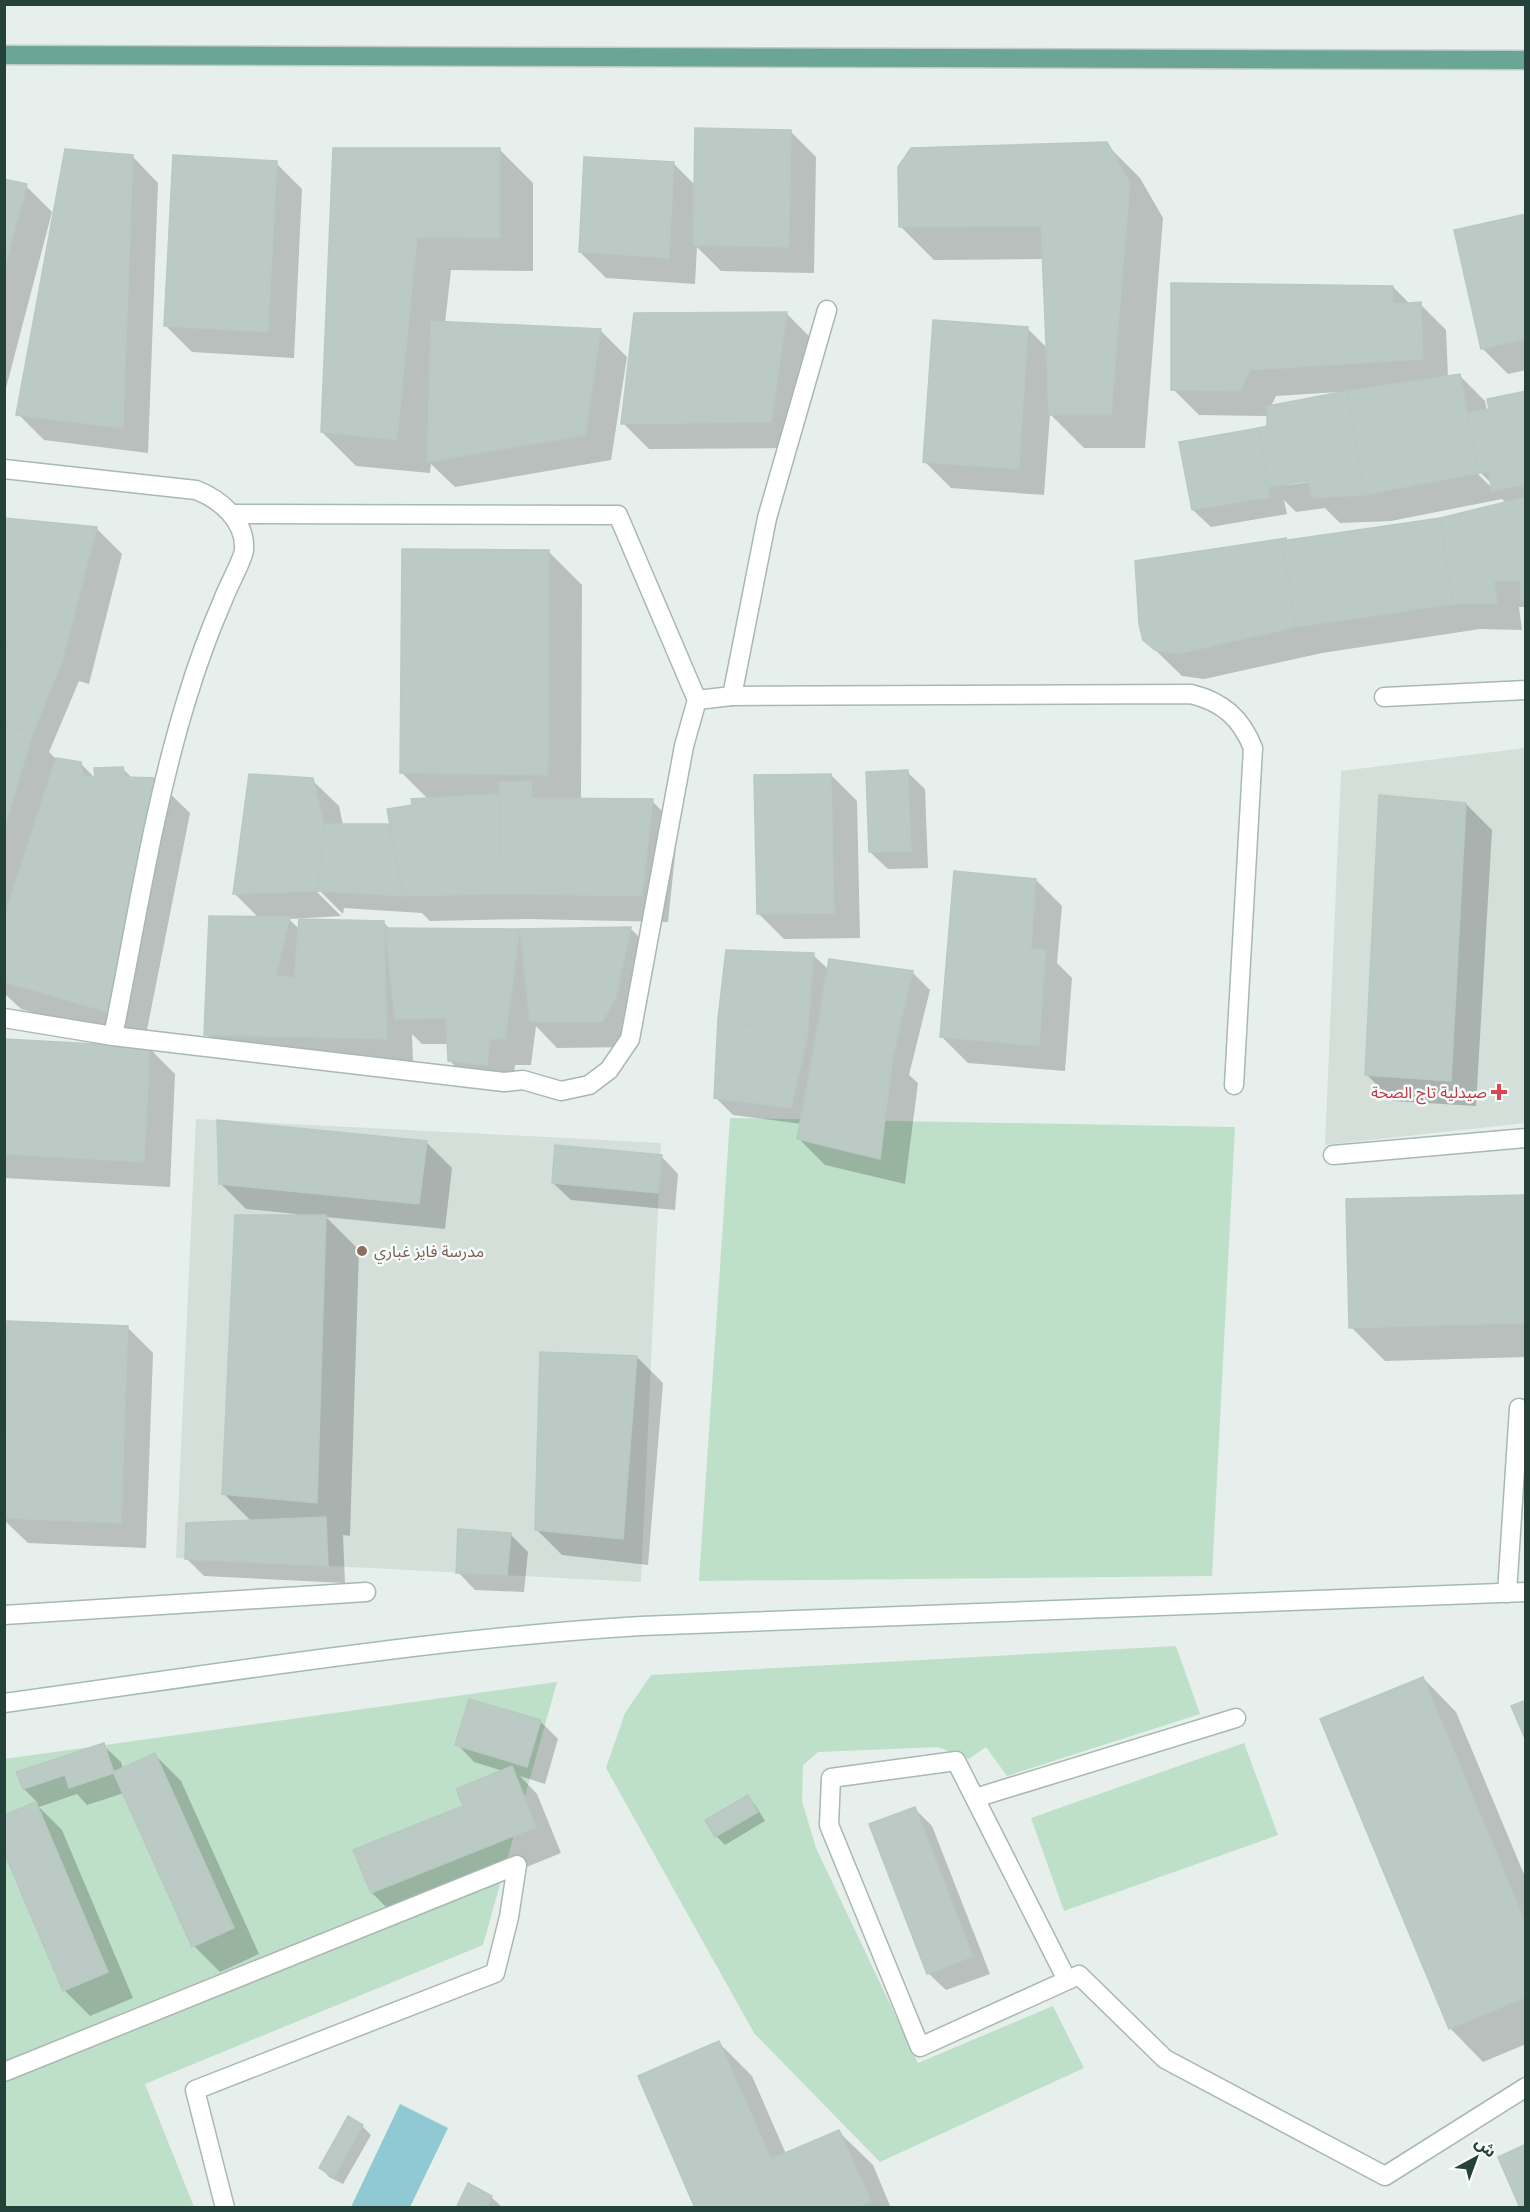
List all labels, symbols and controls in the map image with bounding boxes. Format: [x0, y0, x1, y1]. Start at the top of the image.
place label: صيدلية تاج الصحة [1371, 1081, 1487, 1105]
marker: صيدلية تاج الصحة [1492, 1085, 1506, 1099]
place label: مدرسة فايز غباري [374, 1240, 484, 1264]
marker: مدرسة فايز غباري [355, 1244, 369, 1258]
north arrow [1446, 2128, 1506, 2188]
text: ش [1470, 2131, 1501, 2162]

